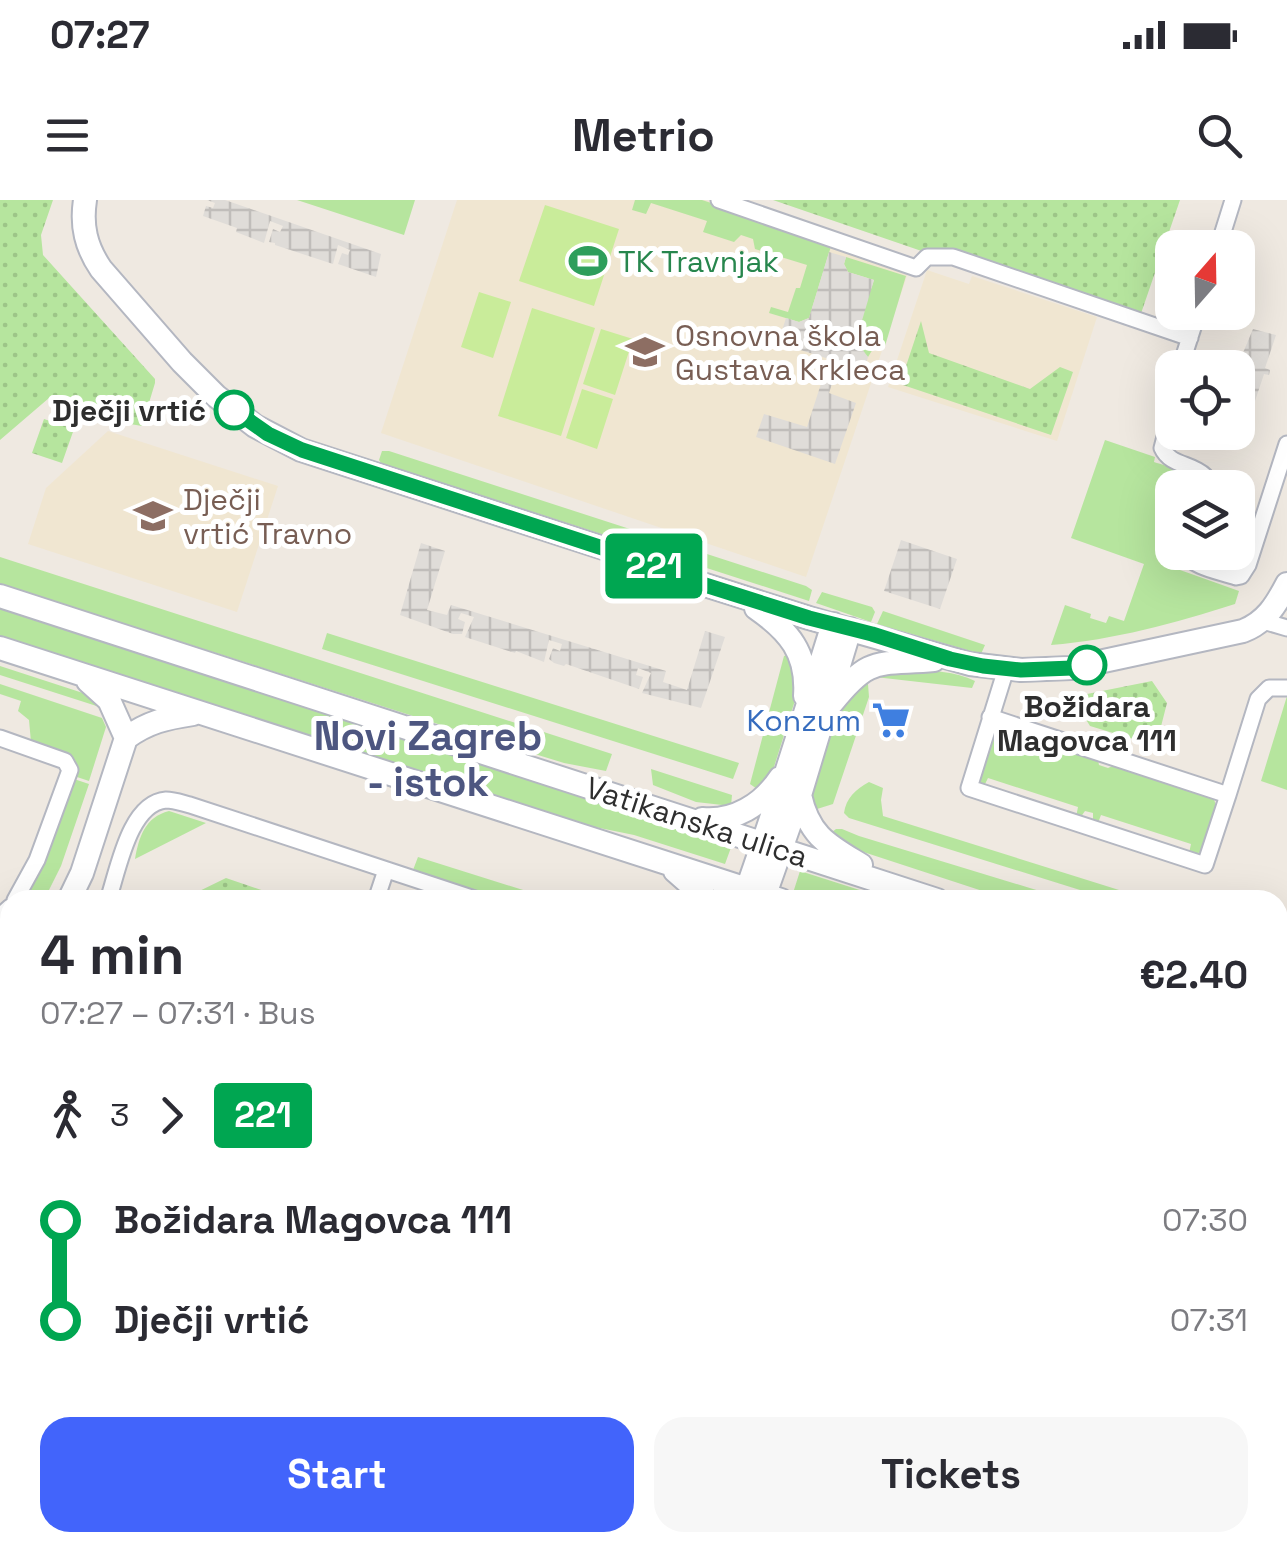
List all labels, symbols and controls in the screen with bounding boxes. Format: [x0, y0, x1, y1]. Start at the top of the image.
text: 07:27 [50, 11, 149, 59]
text: Metrio [572, 107, 715, 164]
icon: menu [40, 108, 95, 163]
icon: search [1192, 108, 1247, 163]
north arrow [1155, 230, 1255, 330]
map controls [1155, 230, 1255, 570]
sports icon: TK Travnjak [567, 240, 609, 282]
place label: TK Travnjak [618, 242, 779, 281]
place label: Osnovna škola Gustava Krkleca [675, 316, 906, 389]
school or university icon: Osnovna škola Gustava Krkleca [624, 331, 666, 373]
button: locate [1155, 350, 1255, 450]
place label: Dječji vrtić [52, 391, 206, 430]
marker: Dječji vrtić [215, 391, 253, 429]
button: layers [1155, 470, 1255, 570]
place label: Dječji vrtić Travno [183, 480, 352, 553]
school or university icon: Dječji vrtić Travno [132, 495, 174, 537]
line badge: 221 [596, 534, 712, 598]
text: 221 [625, 544, 683, 588]
marker: Božidara Magovca 111 [1068, 646, 1106, 684]
place label: Božidara Magovca 111 [997, 687, 1177, 760]
supermarket icon: Konzum [870, 699, 912, 741]
place label: Konzum [747, 701, 861, 740]
district label: Novi Zagreb - istok [314, 711, 542, 808]
street label: Vatikanska ulica [581, 768, 813, 876]
text: 4 min [40, 920, 184, 990]
text: €2.40 [1140, 951, 1248, 999]
text: 07:27 – 07:31 · Bus [40, 993, 316, 1033]
icon: walk [40, 1088, 95, 1143]
icon: forward [144, 1088, 199, 1143]
text: 221 [234, 1093, 292, 1137]
text: 3 [110, 1095, 129, 1135]
text: Božidara Magovca 111 [114, 1196, 512, 1244]
text: 07:30 [1162, 1200, 1248, 1240]
text: Dječji vrtić [114, 1296, 309, 1344]
text: 07:31 [1170, 1300, 1248, 1340]
button: Start [40, 1417, 634, 1532]
button: Tickets [654, 1417, 1248, 1532]

